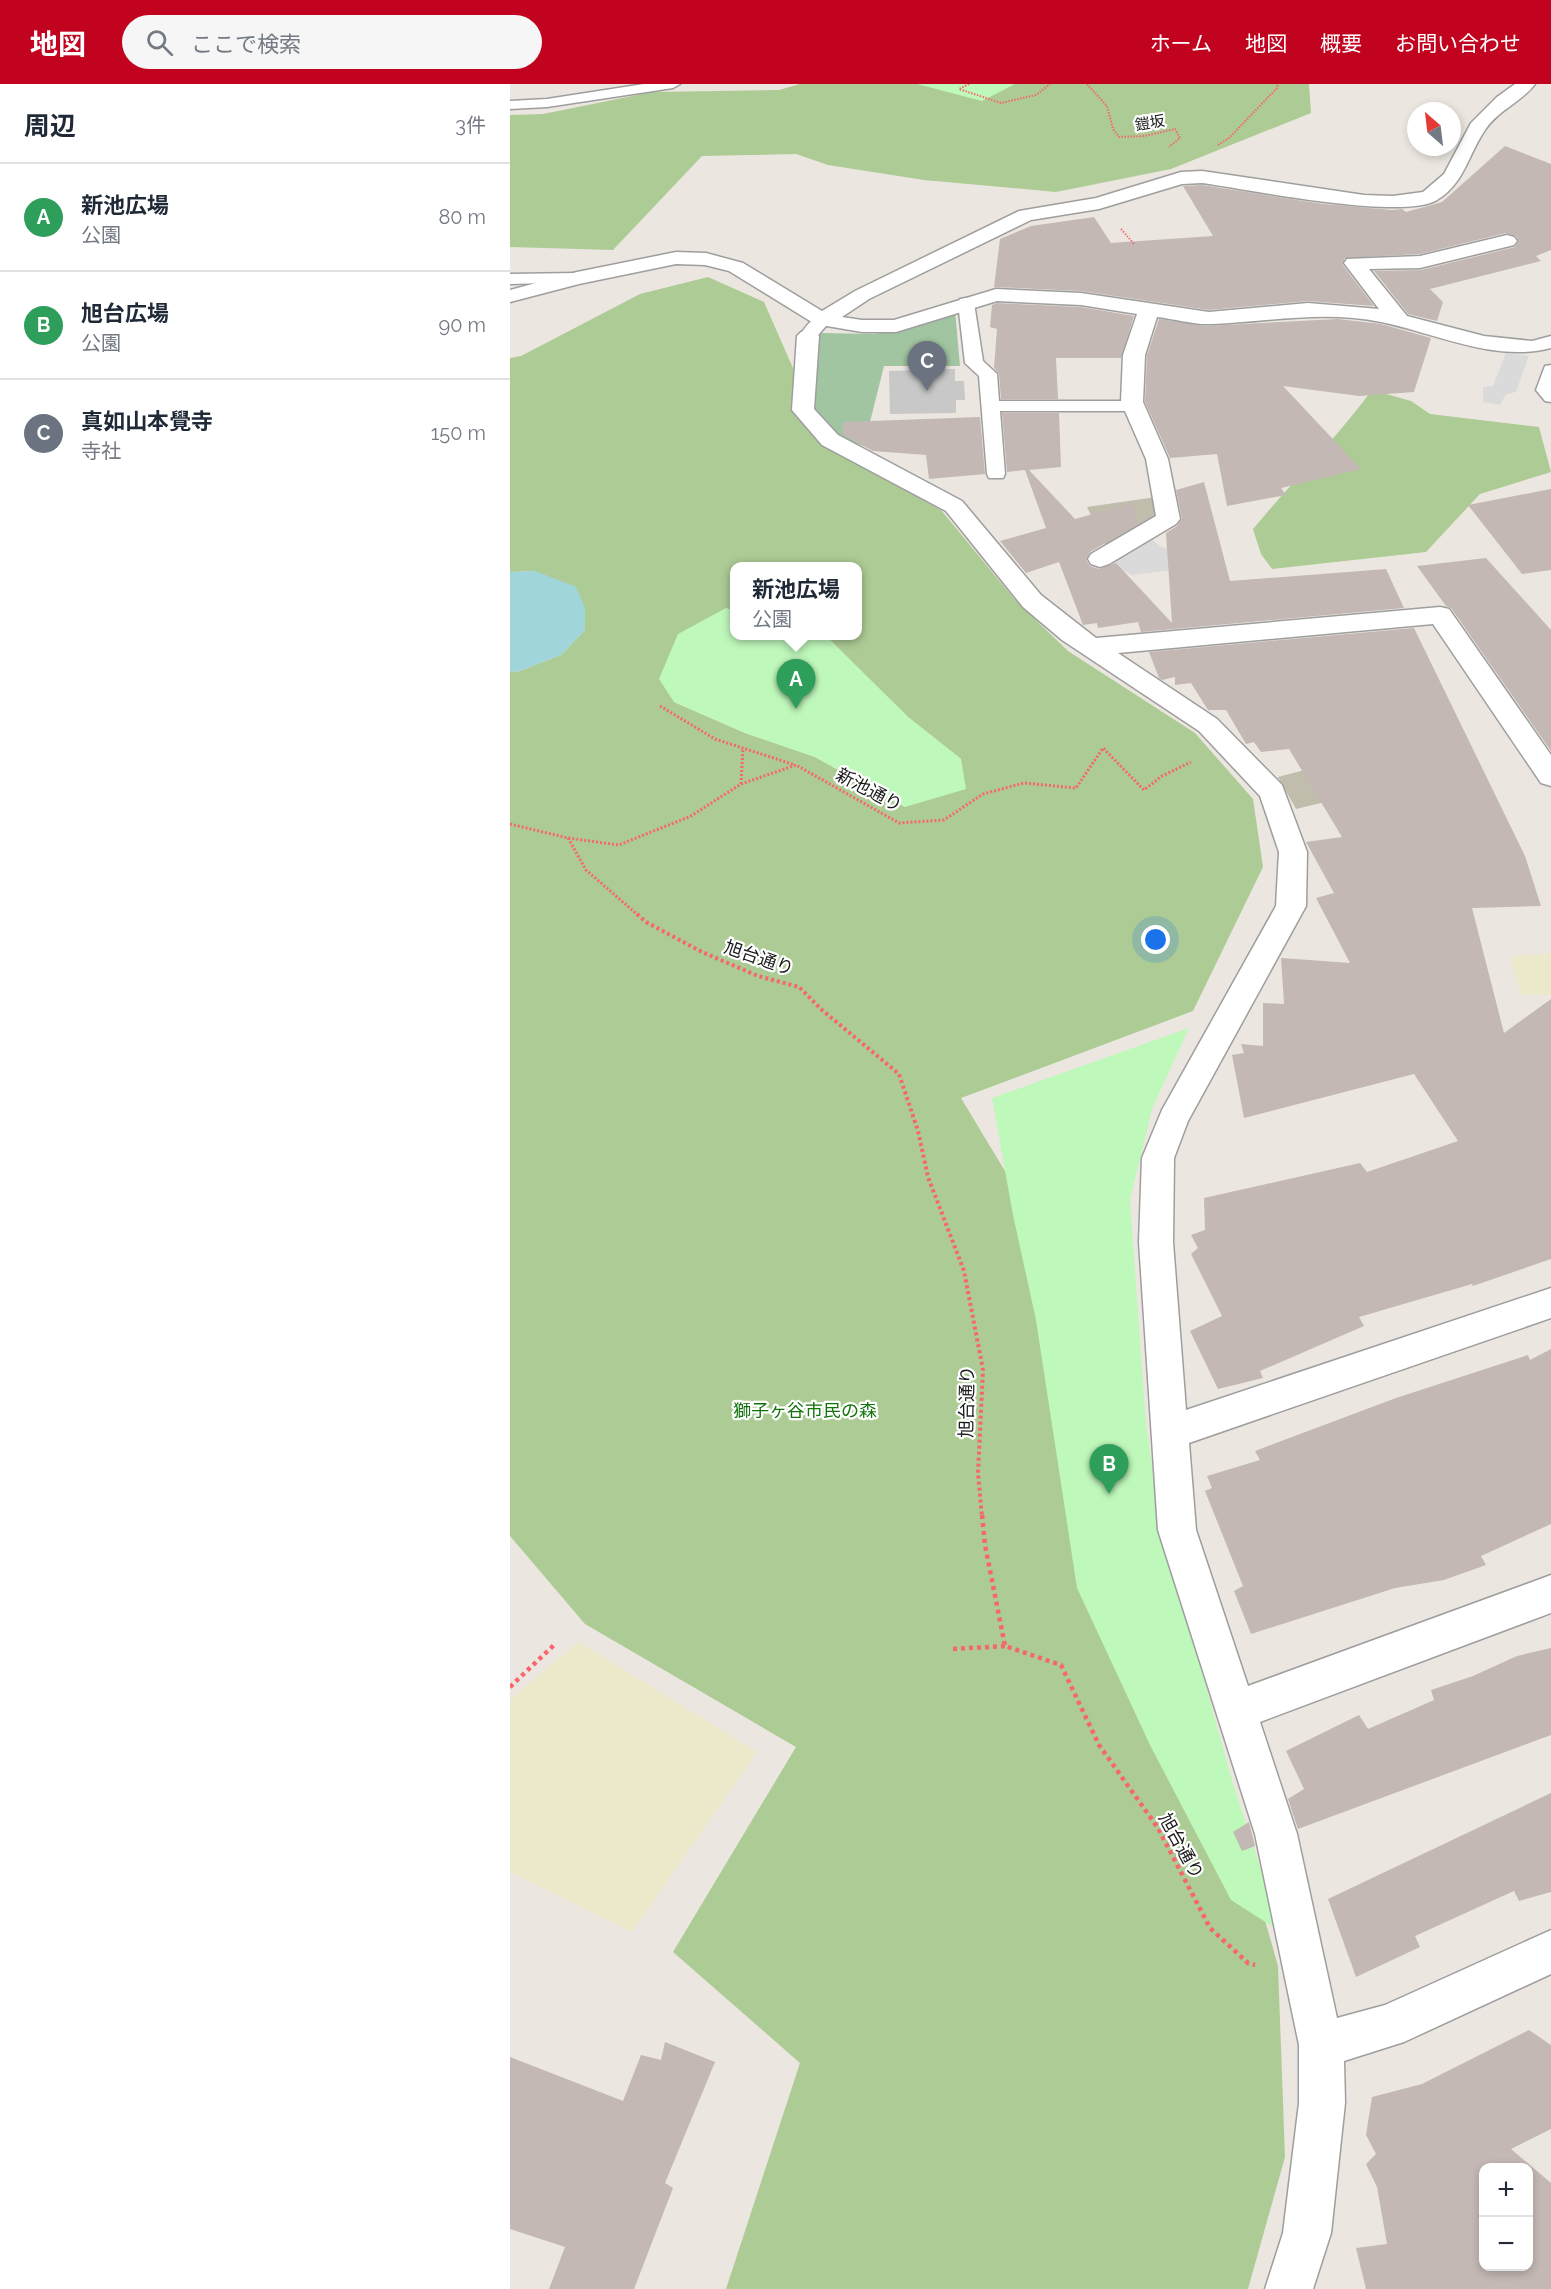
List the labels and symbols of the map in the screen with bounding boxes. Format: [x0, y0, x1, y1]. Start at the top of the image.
north arrow [1407, 102, 1461, 156]
street label: 鎧坂 [1134, 112, 1166, 134]
pin: C [908, 342, 946, 391]
pin: A [776, 660, 816, 709]
street label: 新池通り [833, 763, 906, 816]
your location [1141, 925, 1170, 954]
street label: 旭台通り [722, 936, 797, 979]
street label: 旭台通り [955, 1366, 978, 1438]
park label: 獅子ヶ谷市民の森 [733, 1400, 877, 1421]
pin: B [1090, 1444, 1128, 1494]
street label: 旭台通り [1155, 1809, 1208, 1882]

